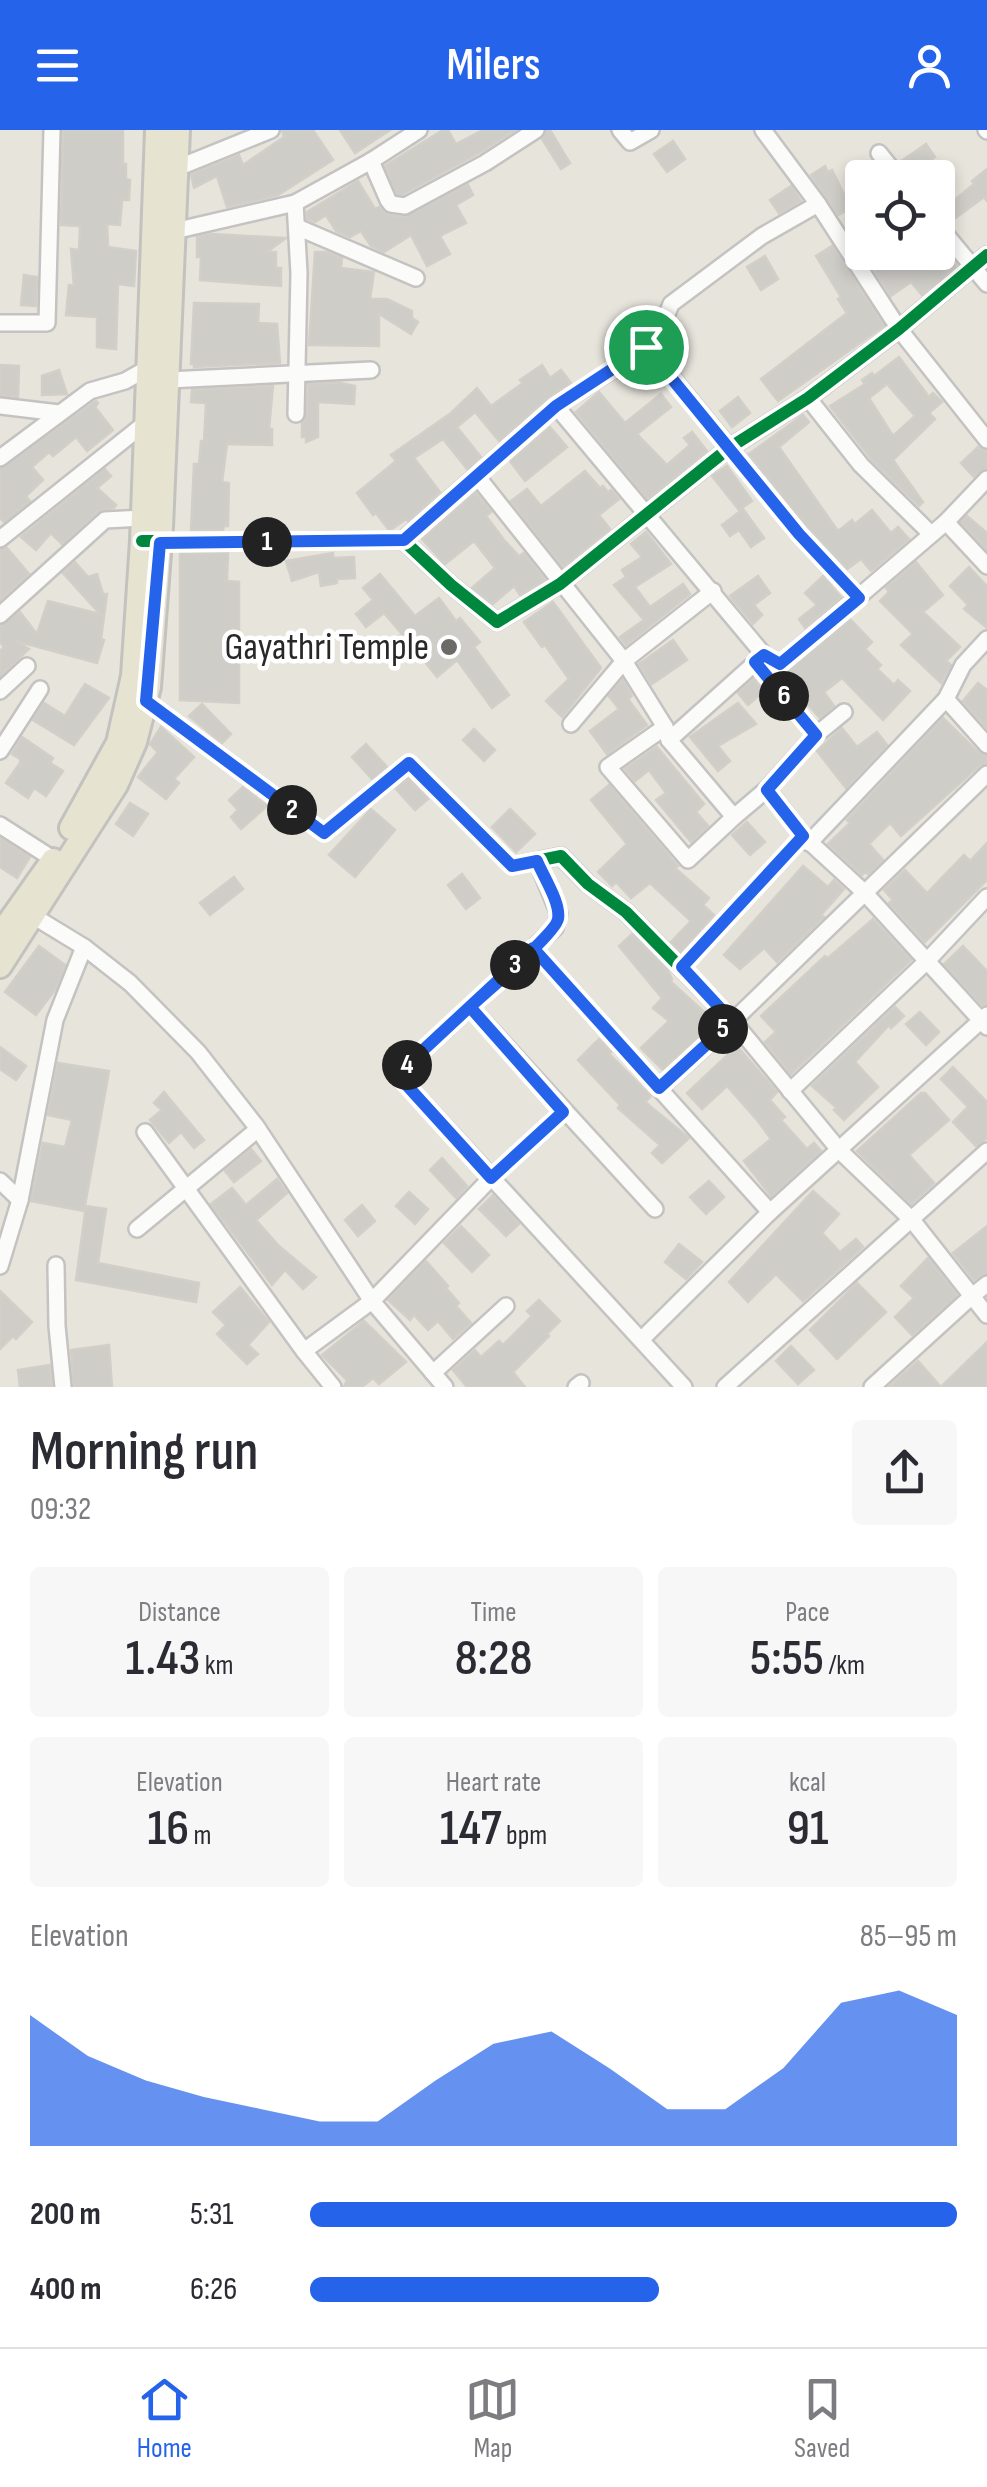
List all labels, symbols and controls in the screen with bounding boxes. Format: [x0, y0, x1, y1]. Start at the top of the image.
icon: menu [30, 38, 85, 93]
text: Milers [447, 38, 540, 93]
icon: person [902, 38, 957, 93]
map controls [845, 160, 955, 270]
button: locate [845, 160, 955, 270]
pin [604, 305, 689, 390]
icon: arrive [619, 320, 674, 375]
pin: 1 [242, 517, 292, 567]
text: 1 [262, 525, 272, 558]
place label: Gayathri Temple [225, 625, 429, 670]
marker: Gayathri Temple [438, 636, 460, 658]
pin: 6 [759, 671, 809, 721]
text: 6 [777, 679, 791, 712]
pin: 2 [267, 785, 317, 835]
text: 2 [286, 793, 298, 826]
pin: 3 [490, 940, 540, 990]
text: 3 [509, 948, 521, 981]
pin: 5 [698, 1004, 748, 1054]
text: 5 [717, 1012, 729, 1045]
pin: 4 [382, 1040, 432, 1090]
text: 4 [400, 1048, 414, 1081]
text: Morning run [30, 1419, 258, 1486]
button: share [852, 1420, 957, 1525]
text: 09:32 [30, 1490, 91, 1529]
text: Distance [138, 1596, 221, 1629]
text: Time [471, 1596, 516, 1629]
text: Pace [785, 1596, 830, 1629]
text: 1.43 [125, 1629, 200, 1689]
text: 8:28 [455, 1629, 532, 1689]
text: 5:55 [750, 1629, 824, 1689]
text: km [200, 1649, 234, 1682]
text: /km [824, 1649, 865, 1682]
text: Elevation [136, 1766, 223, 1799]
text: Heart rate [446, 1766, 541, 1799]
text: kcal [789, 1766, 826, 1799]
text: 16 [148, 1799, 189, 1859]
text: 147 [440, 1799, 502, 1859]
text: 91 [787, 1799, 828, 1859]
text: m [189, 1819, 212, 1852]
text: bpm [502, 1819, 547, 1852]
text: Elevation [30, 1917, 129, 1956]
text: 85–95 m [860, 1917, 957, 1956]
text: 200 m [30, 2195, 101, 2234]
text: 5:31 [190, 2195, 234, 2234]
text: 400 m [30, 2270, 102, 2309]
text: 6:26 [190, 2270, 237, 2309]
tab: Home [137, 2372, 192, 2465]
tab: Map [465, 2372, 520, 2465]
tab: Saved [794, 2372, 850, 2465]

